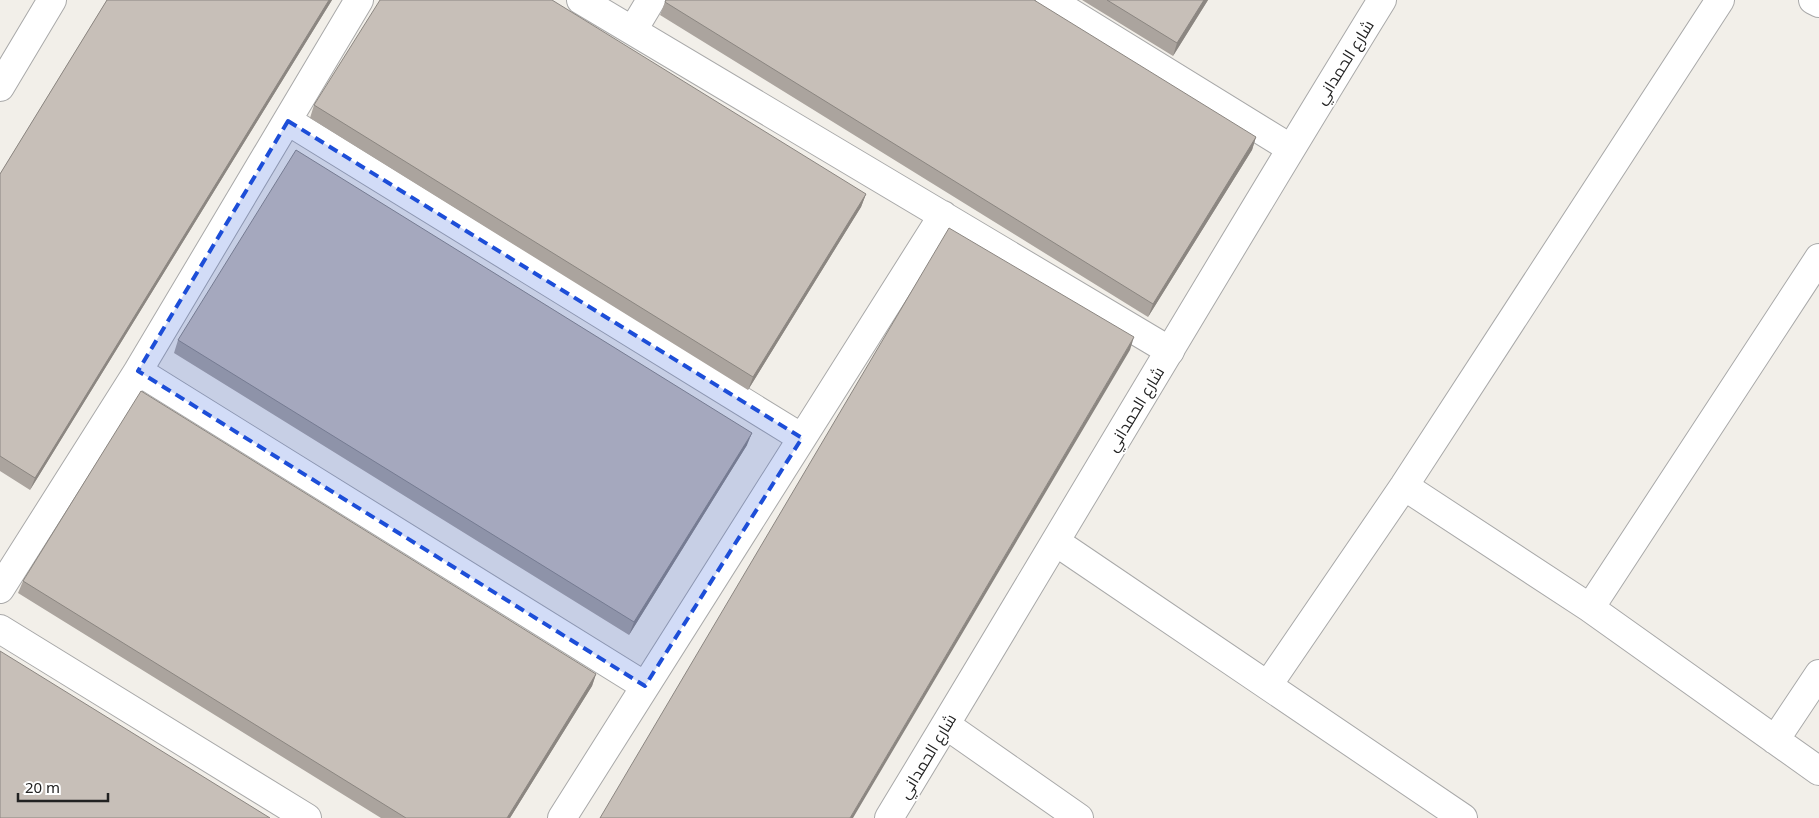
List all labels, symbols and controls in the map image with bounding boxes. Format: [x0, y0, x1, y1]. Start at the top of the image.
street label: شارع الحمداني [1309, 16, 1381, 110]
street label: شارع الحمداني [1101, 362, 1172, 457]
street label: شارع الحمداني [893, 709, 964, 804]
scale bar [18, 770, 108, 802]
text: 20 m [25, 777, 60, 797]

